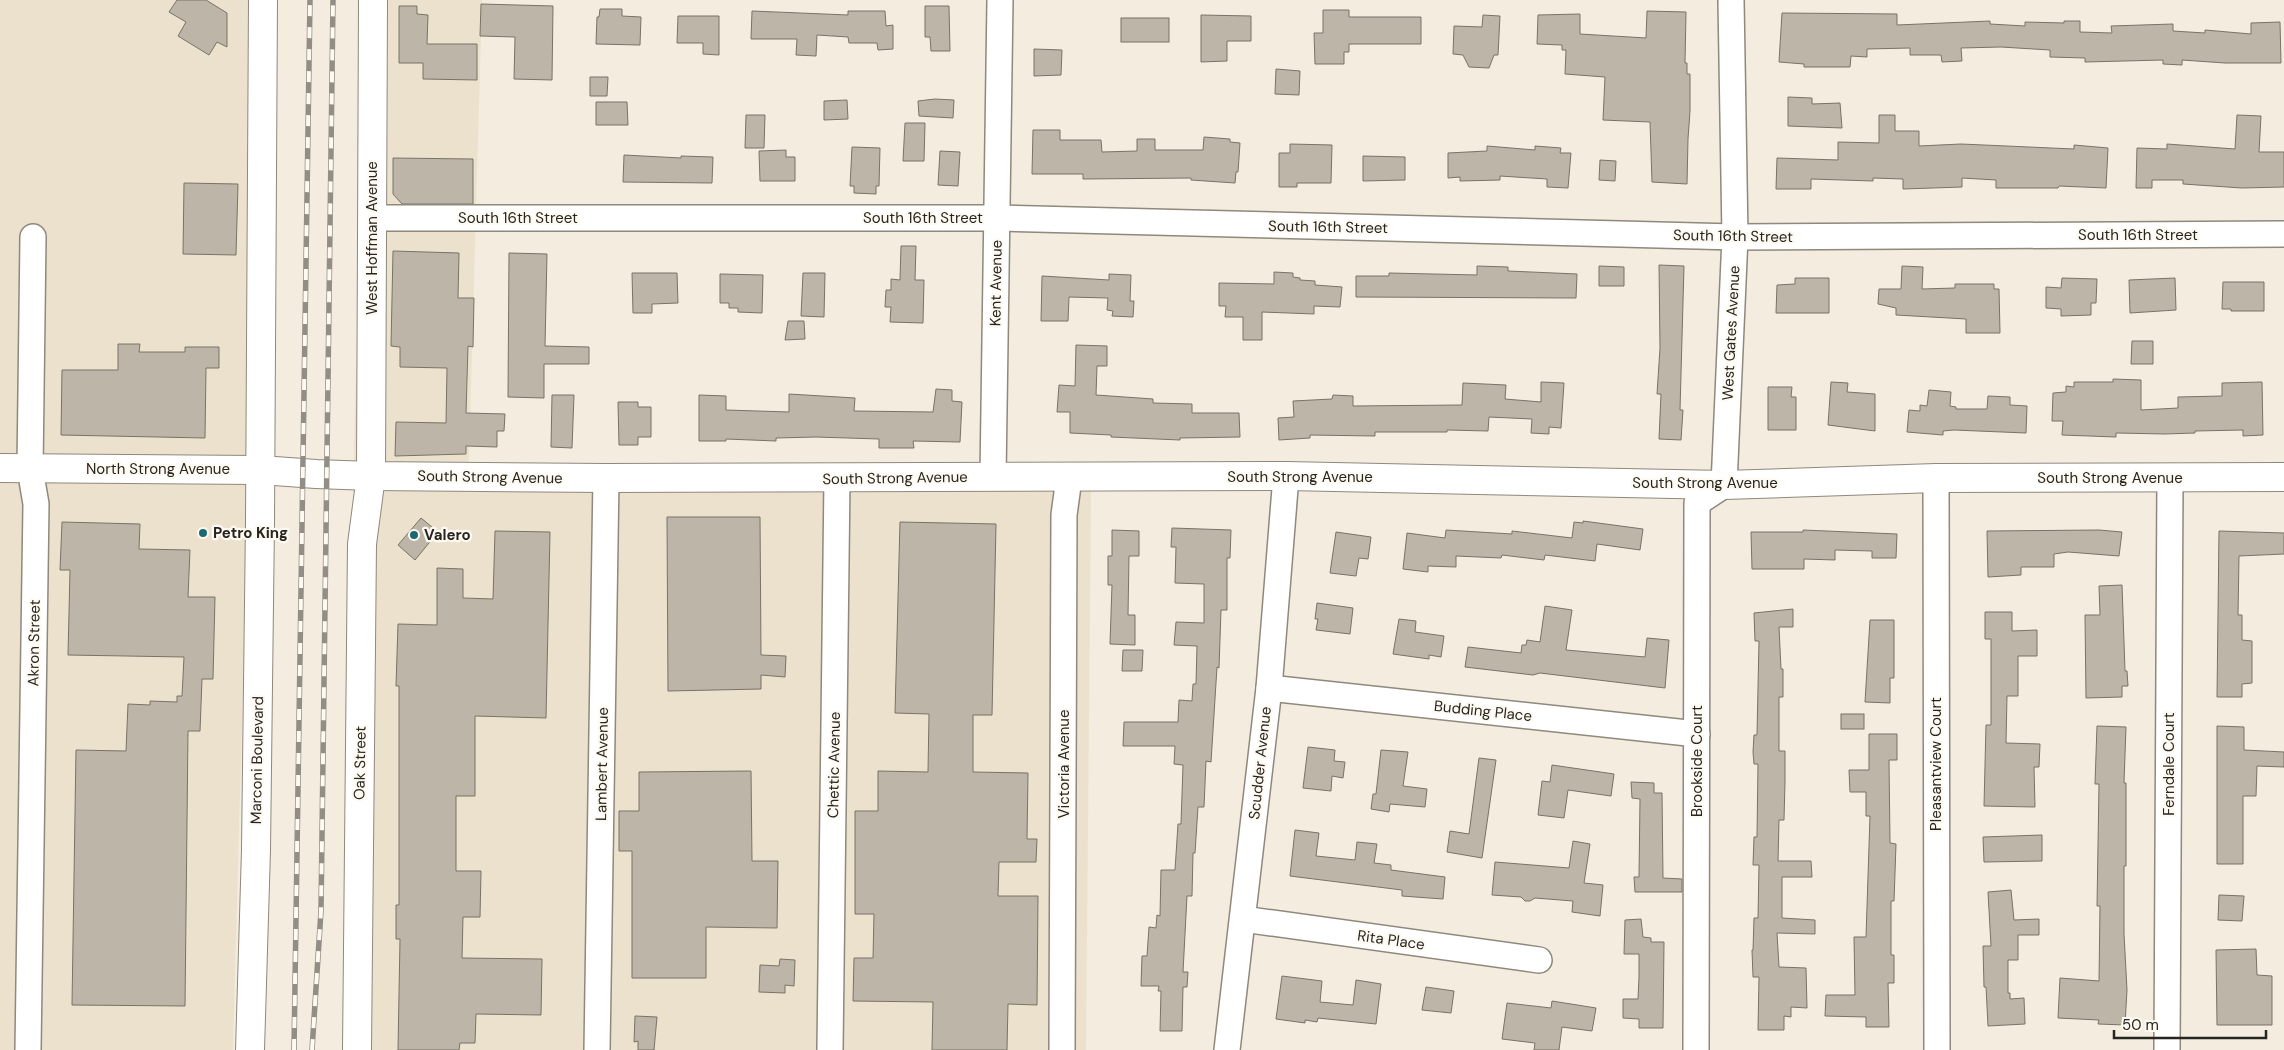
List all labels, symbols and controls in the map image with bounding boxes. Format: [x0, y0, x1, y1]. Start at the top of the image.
street label: West Hoffman Avenue [362, 161, 382, 315]
street label: South 16th Street [458, 208, 578, 228]
street label: South 16th Street [863, 208, 983, 228]
street label: South 16th Street [1268, 216, 1388, 238]
street label: South 16th Street [1673, 225, 1793, 247]
street label: South 16th Street [2078, 225, 2198, 245]
street label: Kent Avenue [985, 240, 1007, 326]
street label: West Gates Avenue [1717, 265, 1745, 401]
street label: North Strong Avenue [86, 459, 230, 479]
street label: South Strong Avenue [417, 466, 563, 488]
street label: South Strong Avenue [822, 467, 968, 489]
street label: South Strong Avenue [1227, 467, 1373, 487]
street label: South Strong Avenue [2037, 468, 2183, 488]
street label: South Strong Avenue [1632, 473, 1778, 493]
place label: Petro King [213, 523, 288, 543]
place label: Valero [424, 525, 471, 545]
marker: Petro King [197, 527, 209, 539]
marker: Valero [408, 529, 420, 541]
street label: Akron Street [23, 599, 45, 687]
street label: Marconi Boulevard [246, 696, 268, 824]
street label: Budding Place [1433, 696, 1533, 726]
street label: Pleasantview Court [1926, 697, 1946, 831]
street label: Scudder Avenue [1244, 705, 1276, 821]
street label: Brookside Court [1687, 705, 1707, 817]
street label: Lambert Avenue [591, 707, 613, 821]
street label: Victoria Avenue [1054, 710, 1074, 818]
street label: Chettic Avenue [823, 712, 845, 818]
street label: Ferndale Court [2159, 712, 2179, 816]
street label: Oak Street [349, 726, 371, 800]
street label: Rita Place [1356, 925, 1426, 955]
scale bar [2114, 1008, 2266, 1040]
text: 50 m [2122, 1015, 2159, 1035]

